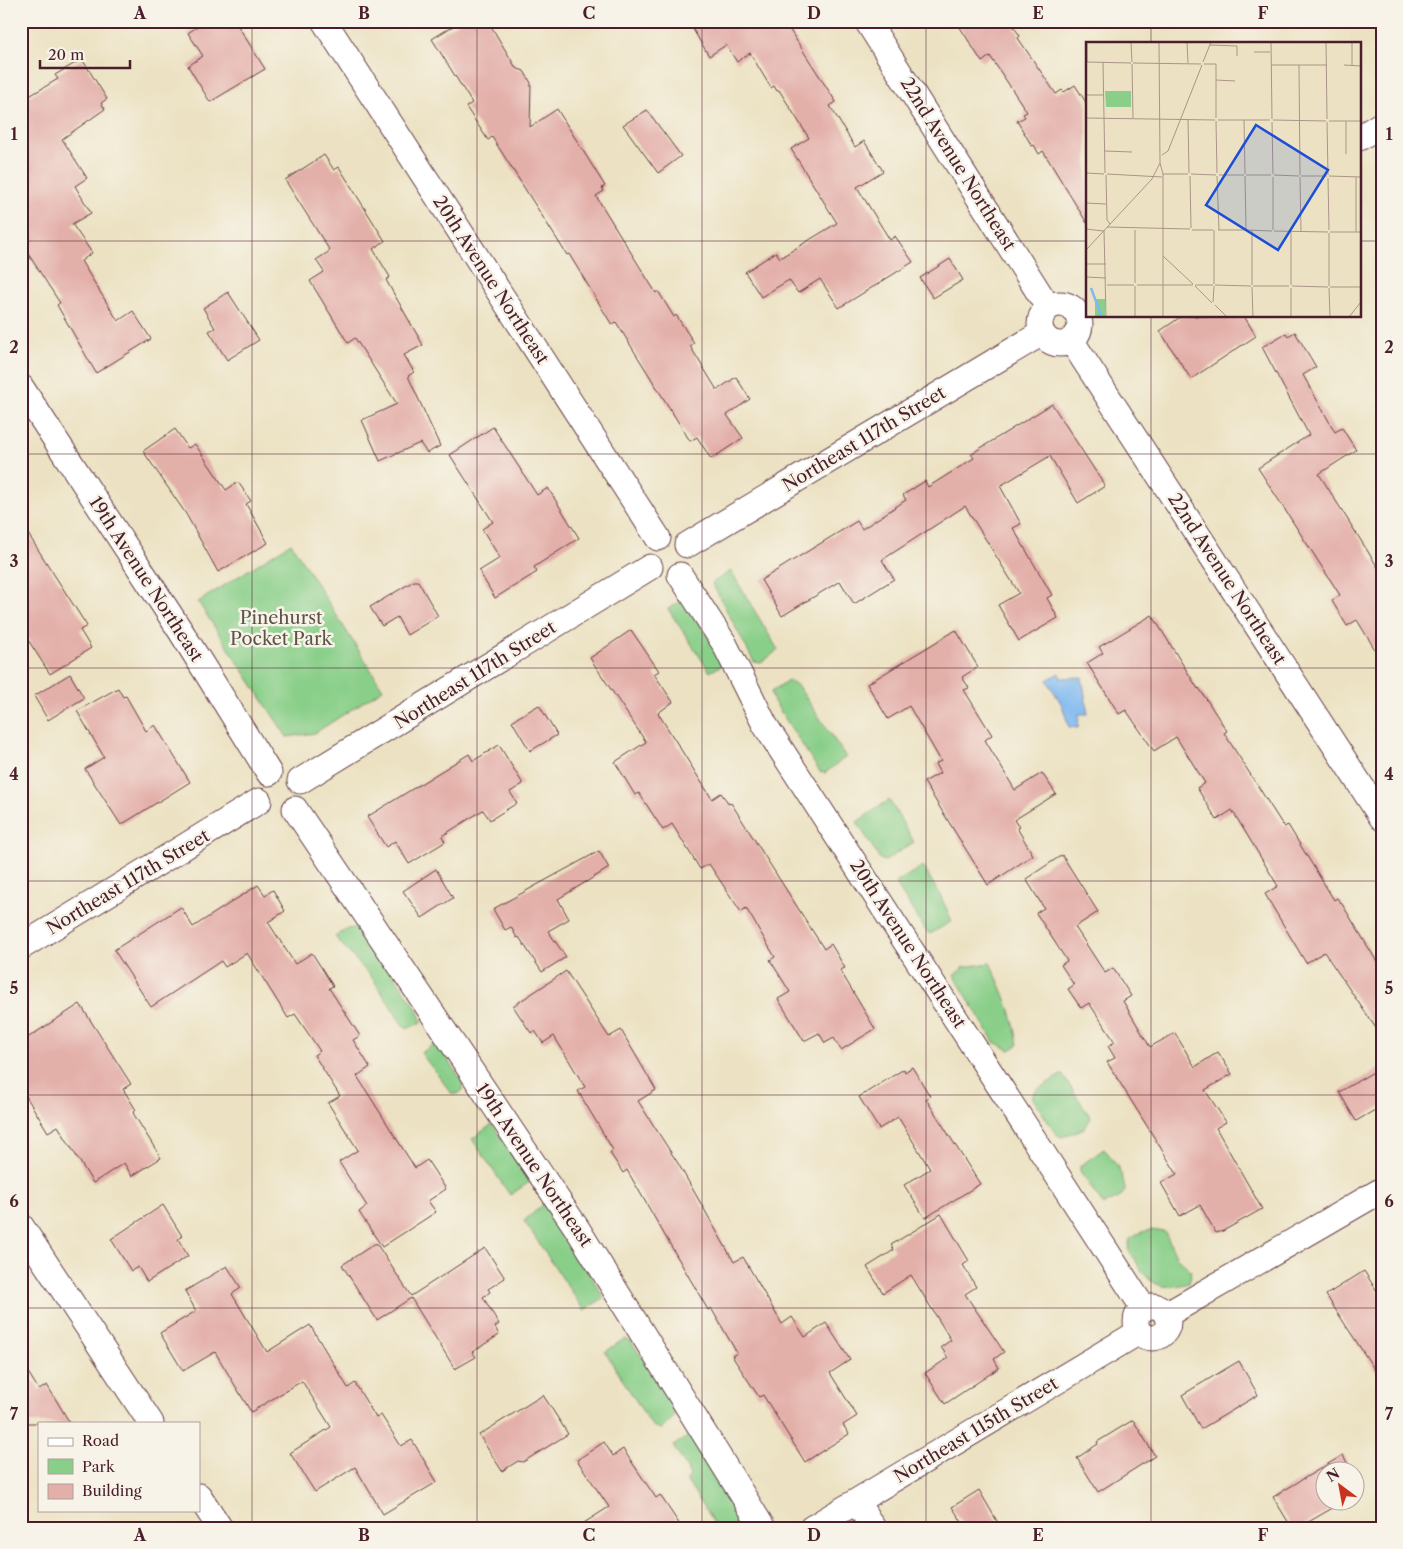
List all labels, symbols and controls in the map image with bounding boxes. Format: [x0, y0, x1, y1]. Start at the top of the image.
text: A [133, 3, 147, 23]
text: B [358, 3, 370, 23]
text: C [583, 3, 595, 23]
text: D [807, 3, 821, 23]
text: E [1032, 3, 1044, 23]
text: F [1258, 3, 1269, 23]
scale bar [40, 38, 130, 70]
inset map [1086, 42, 1360, 318]
text: 20 m [48, 45, 84, 64]
street label: 22nd Avenue Northeast [896, 73, 1021, 255]
text: 1 [10, 124, 18, 144]
text: 1 [1385, 124, 1393, 144]
street label: 20th Avenue Northeast [428, 192, 554, 369]
text: 2 [9, 337, 19, 357]
text: 2 [1384, 337, 1394, 357]
street label: Northeast 117th Street [778, 381, 950, 496]
street label: 22nd Avenue Northeast [1163, 489, 1291, 669]
street label: 19th Avenue Northeast [84, 492, 208, 666]
text: 3 [9, 551, 19, 571]
text: 3 [1384, 551, 1394, 571]
park label: Pinehurst Pocket Park [230, 607, 334, 650]
street label: Northeast 117th Street [390, 616, 560, 734]
text: 4 [9, 764, 19, 784]
text: 4 [1384, 764, 1394, 784]
street label: Northeast 117th Street [42, 824, 214, 939]
street label: 20th Avenue Northeast [845, 856, 971, 1033]
text: 5 [10, 978, 19, 998]
text: 5 [1385, 978, 1394, 998]
street label: 19th Avenue Northeast [471, 1079, 597, 1252]
text: 6 [9, 1191, 19, 1211]
text: 6 [1384, 1191, 1394, 1211]
street label: Northeast 115th Street [890, 1372, 1063, 1488]
text: 7 [10, 1404, 19, 1424]
text: 7 [1385, 1404, 1394, 1424]
legend [38, 1422, 200, 1512]
text: Road [82, 1431, 119, 1450]
text: Park [82, 1457, 116, 1476]
north arrow [1316, 1462, 1366, 1512]
text: N [1323, 1464, 1343, 1486]
text: Building [82, 1481, 142, 1500]
text: A [133, 1525, 147, 1545]
text: B [358, 1525, 370, 1545]
text: C [583, 1525, 595, 1545]
text: D [807, 1525, 821, 1545]
text: E [1032, 1525, 1044, 1545]
text: F [1258, 1525, 1269, 1545]

